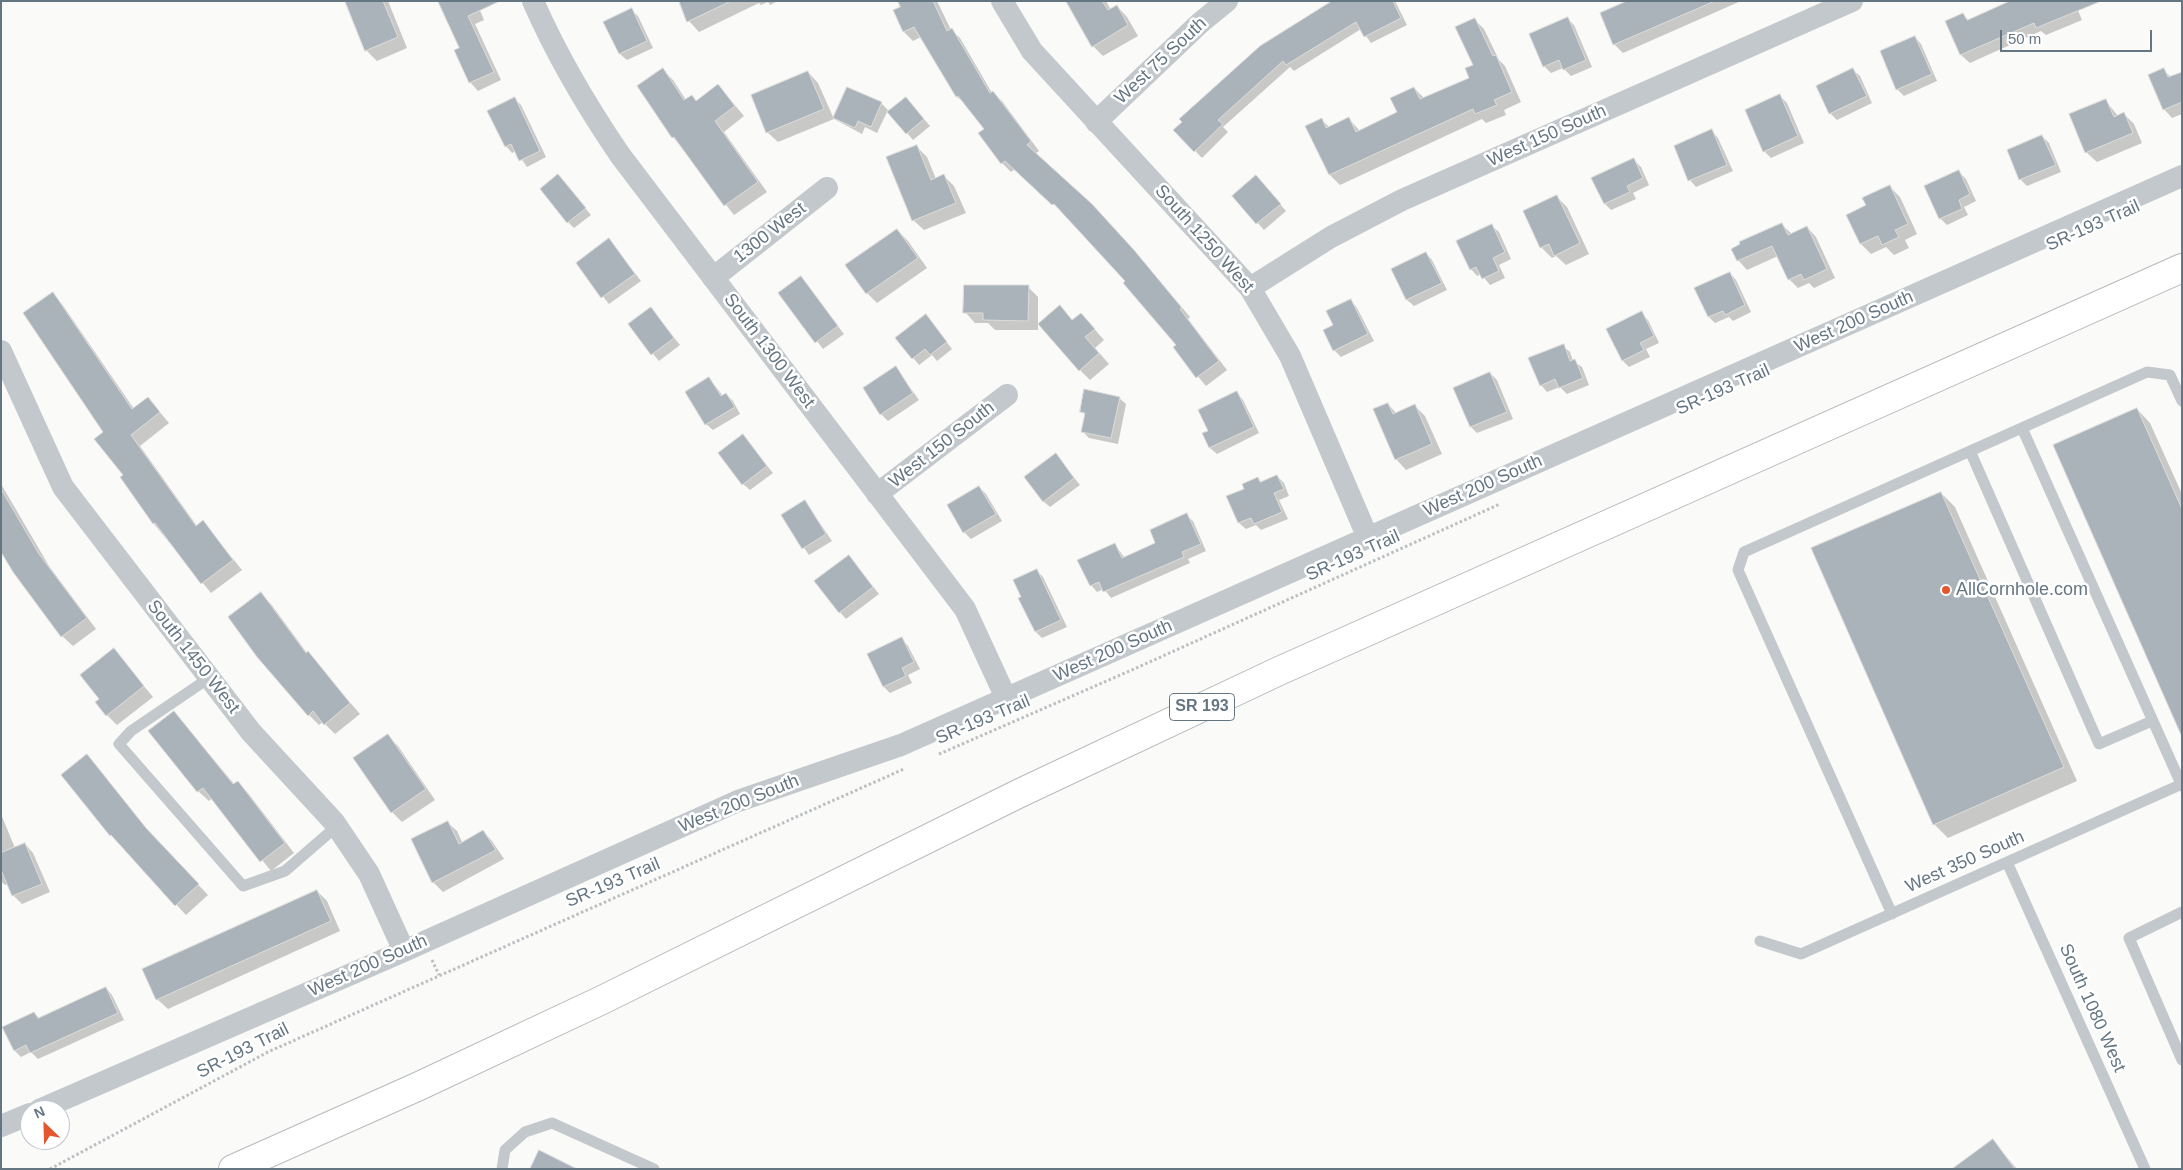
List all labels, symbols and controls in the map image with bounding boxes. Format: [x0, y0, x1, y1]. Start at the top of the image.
street label: West 75 South [1111, 13, 1211, 109]
scale bar [2003, 20, 2156, 52]
text: 50 m [2008, 30, 2041, 47]
street label: West 150 South [1484, 100, 1610, 172]
street label: South 1250 West [1150, 181, 1258, 297]
street label: SR-193 Trail [2043, 196, 2143, 256]
street label: 1300 West [730, 198, 810, 268]
street label: West 200 South [1791, 286, 1917, 358]
street label: South 1300 West [719, 289, 819, 413]
street label: SR-193 Trail [1673, 360, 1773, 420]
street label: West 150 South [885, 397, 999, 493]
street label: West 200 South [1420, 450, 1546, 522]
street label: SR-193 Trail [1303, 526, 1403, 586]
place label: AllCornhole.com [1956, 579, 2088, 601]
marker: AllCornhole.com [1940, 584, 1952, 596]
street label: South 1450 West [142, 596, 244, 718]
street label: West 200 South [1050, 615, 1176, 687]
street label: SR-193 Trail [933, 690, 1033, 750]
road number: SR 193 [1170, 694, 1234, 720]
street label: West 200 South [676, 770, 802, 838]
street label: West 350 South [1902, 826, 2028, 898]
street label: SR-193 Trail [563, 853, 663, 913]
street label: West 200 South [305, 930, 431, 1002]
street label: South 1080 West [2054, 941, 2130, 1075]
street label: SR-193 Trail [193, 1019, 293, 1083]
north arrow [20, 1100, 70, 1150]
text: N [31, 1103, 47, 1122]

